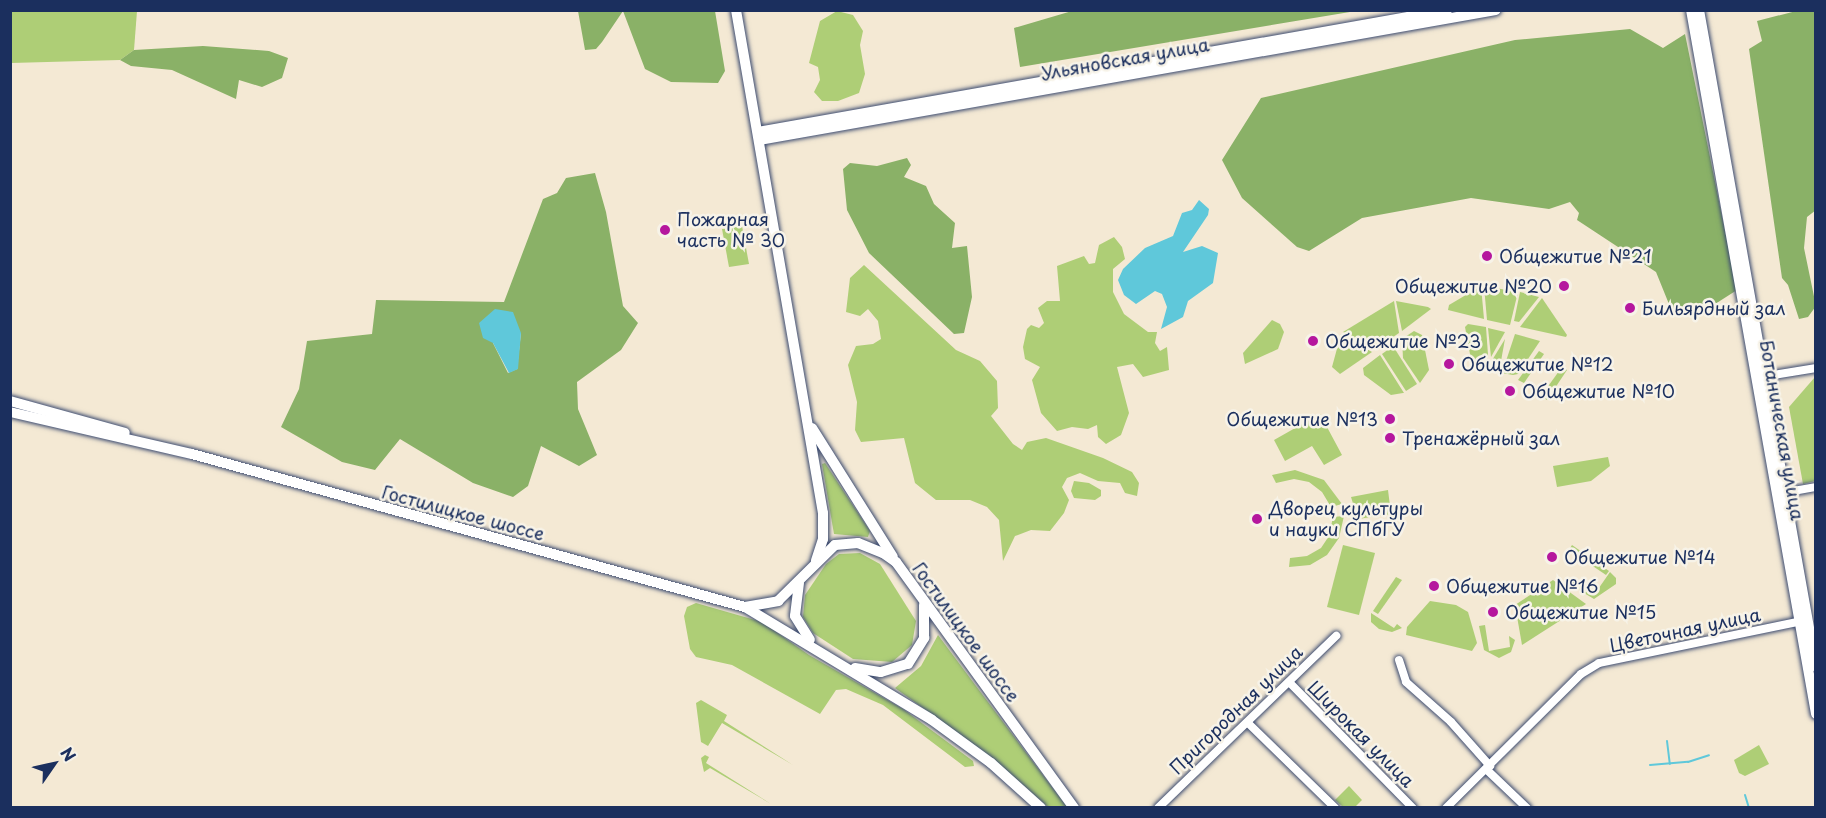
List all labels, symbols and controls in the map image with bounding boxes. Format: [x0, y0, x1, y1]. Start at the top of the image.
street label: Ульяновская улица [1039, 33, 1211, 85]
place label: Пожарная часть № 30 [677, 209, 785, 252]
marker: Пожарная часть № 30 [658, 223, 672, 237]
place label: Общежитие №21 [1499, 245, 1651, 267]
marker: Общежитие №21 [1480, 249, 1494, 263]
place label: Общежитие №20 [1395, 275, 1552, 297]
marker: Общежитие №20 [1557, 279, 1571, 293]
place label: Бильярдный зал [1642, 297, 1786, 319]
marker: Бильярдный зал [1623, 301, 1637, 315]
place label: Общежитие №23 [1325, 330, 1480, 352]
marker: Общежитие №23 [1306, 334, 1320, 348]
street label: Ботаническая улица [1755, 338, 1809, 522]
place label: Общежитие №12 [1461, 353, 1613, 375]
marker: Общежитие №12 [1442, 357, 1456, 371]
place label: Общежитие №10 [1522, 380, 1674, 402]
marker: Общежитие №10 [1503, 384, 1517, 398]
place label: Общежитие №13 [1227, 408, 1378, 430]
marker: Общежитие №13 [1383, 412, 1397, 426]
place label: Тренажёрный зал [1402, 427, 1561, 449]
marker: Тренажёрный зал [1383, 431, 1397, 445]
street label: Гостилицкое шоссе [379, 481, 547, 545]
place label: Дворец культуры и науки СПбГУ [1269, 498, 1424, 540]
marker: Дворец культуры и науки СПбГУ [1250, 512, 1264, 526]
place label: Общежитие №14 [1564, 546, 1715, 568]
marker: Общежитие №14 [1545, 550, 1559, 564]
street label: Гостилицкое шоссе [908, 558, 1024, 706]
place label: Общежитие №16 [1446, 575, 1598, 597]
marker: Общежитие №16 [1427, 579, 1441, 593]
place label: Общежитие №15 [1505, 601, 1656, 623]
street label: Цветочная улица [1607, 603, 1763, 657]
marker: Общежитие №15 [1486, 605, 1500, 619]
street label: Пригородная улица [1165, 641, 1307, 779]
street label: Широкая улица [1303, 676, 1419, 792]
north arrow [24, 734, 84, 794]
text: N [55, 742, 82, 766]

